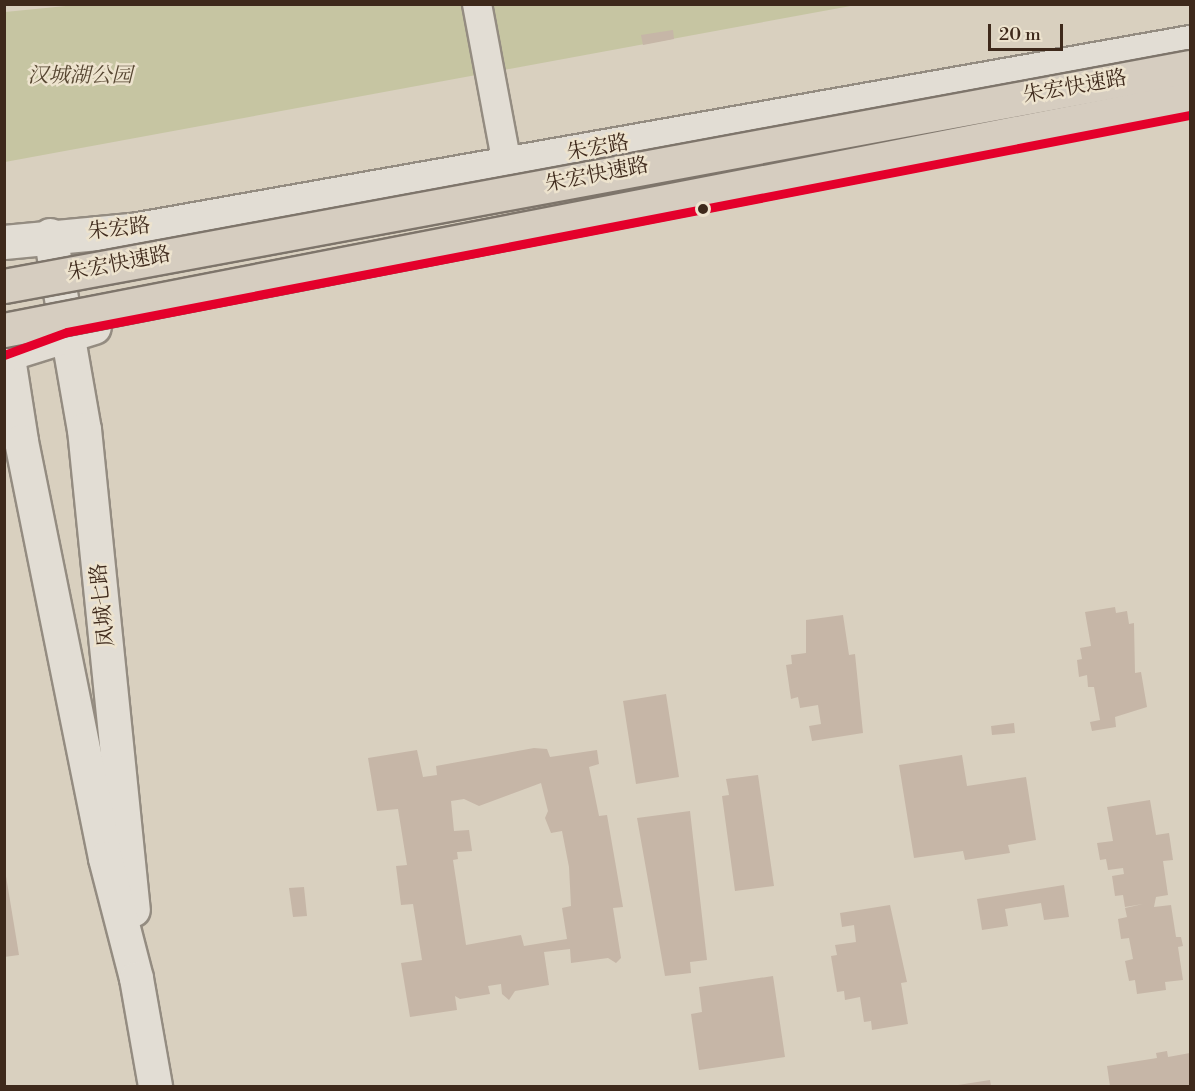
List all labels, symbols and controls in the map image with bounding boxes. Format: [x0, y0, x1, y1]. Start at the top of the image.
scale bar [991, 12, 1066, 50]
text: 20 m [999, 23, 1041, 46]
park label: 汉城湖公园 [28, 63, 132, 89]
street label: 朱宏快速路 [1021, 65, 1129, 109]
street label: 朱宏路 [565, 130, 631, 166]
street label: 朱宏快速路 [543, 153, 651, 197]
unlabelled marker [697, 203, 709, 215]
street label: 朱宏路 [86, 213, 152, 245]
street label: 朱宏快速路 [65, 242, 173, 286]
street label: 凤城七路 [86, 562, 120, 648]

